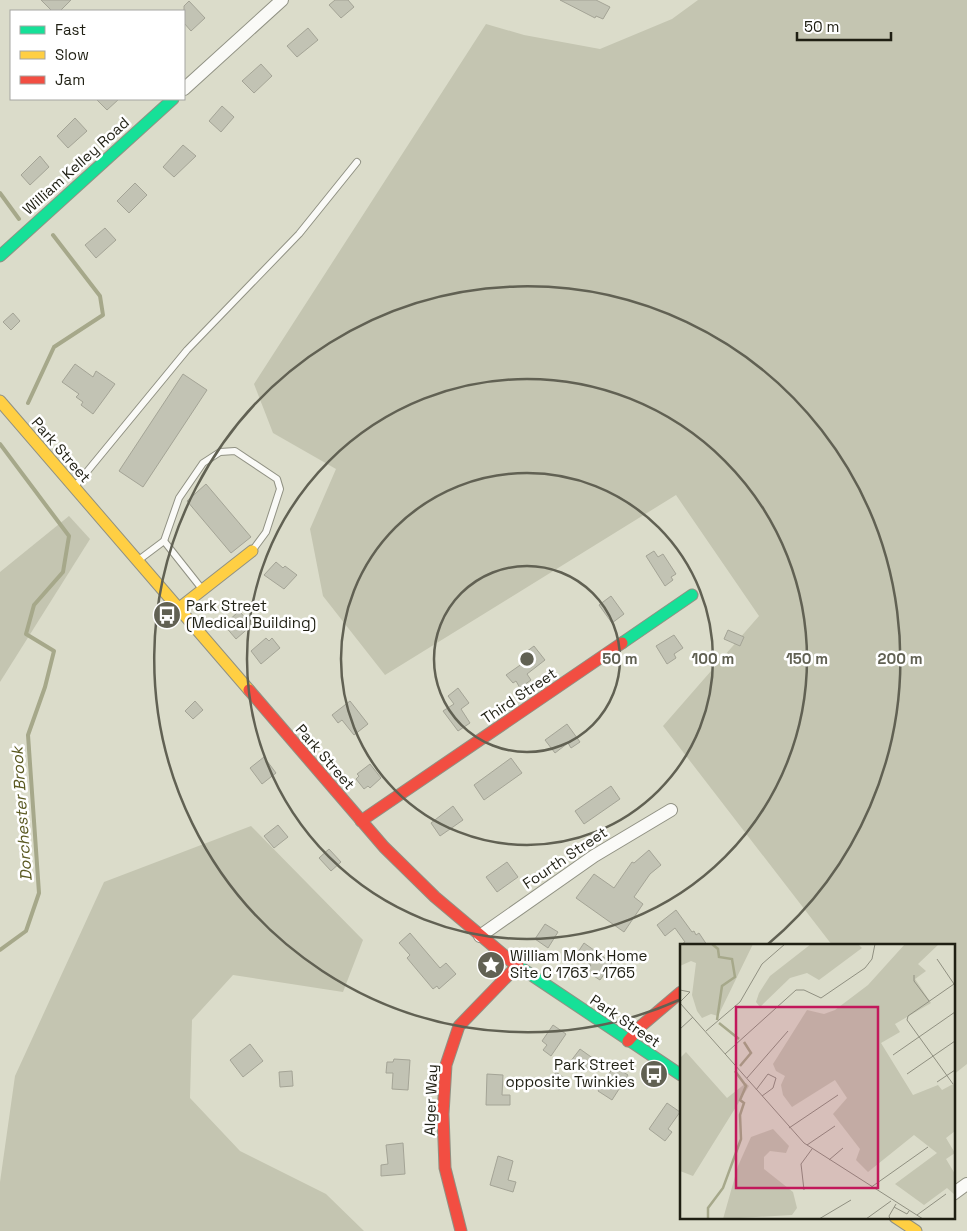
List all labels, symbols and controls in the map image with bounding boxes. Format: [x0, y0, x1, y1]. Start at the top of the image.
legend [10, 10, 185, 100]
scale bar [797, 10, 891, 42]
text: 50 m [804, 17, 839, 36]
text: Fast [55, 20, 86, 39]
text: Slow [55, 45, 89, 64]
text: Jam [55, 70, 85, 89]
street label: William Kelley Road [18, 113, 133, 219]
street label: Park Street [28, 413, 95, 487]
place label: Park Street (Medical Building) [186, 596, 316, 633]
bus stop icon: Park Street (Medical Building) [152, 600, 182, 630]
text: 50 m [602, 649, 638, 668]
text: 100 m [692, 649, 734, 668]
text: 150 m [786, 649, 828, 668]
text: 200 m [878, 649, 922, 668]
centre of rings [518, 650, 536, 668]
street label: Third Street [478, 663, 560, 728]
street label: Park Street [292, 720, 359, 794]
water label: Dorchester Brook [6, 744, 37, 882]
street label: Fourth Street [519, 822, 611, 893]
inset map [680, 944, 954, 1218]
place label: William Monk Home Site C 1763 - 1765 [510, 946, 648, 982]
place icon: William Monk Home Site C 1763 - 1765 [476, 950, 506, 980]
street label: Park Street [586, 990, 664, 1051]
place label: Park Street opposite Twinkies [505, 1055, 635, 1091]
bus stop icon: Park Street opposite Twinkies [639, 1059, 669, 1089]
street label: Alger Way [420, 1064, 441, 1136]

